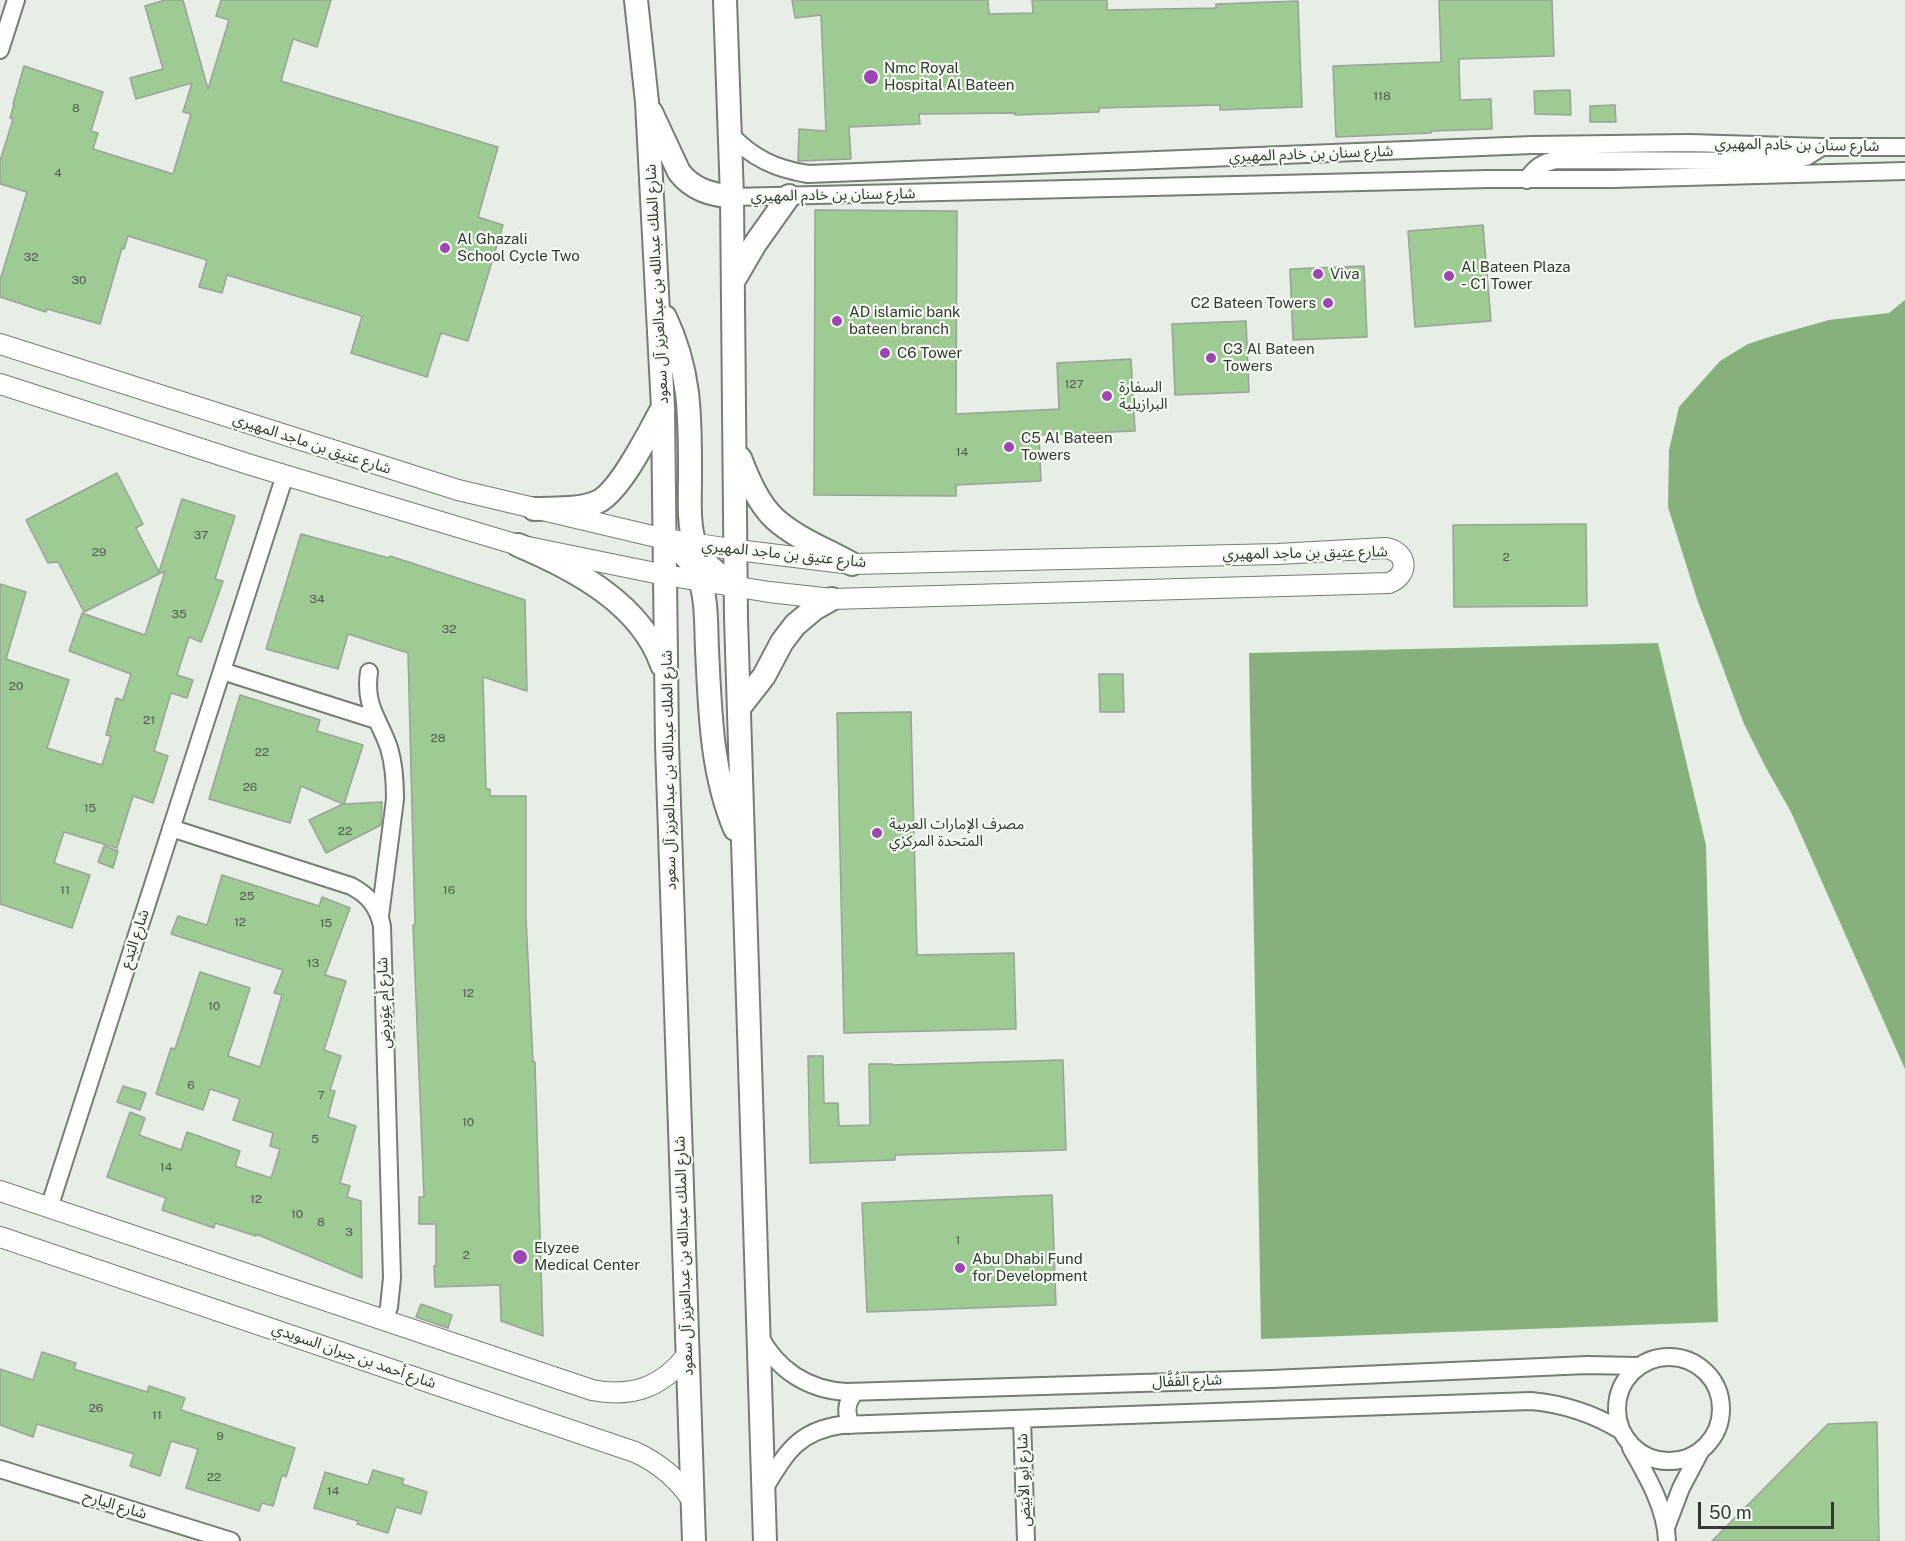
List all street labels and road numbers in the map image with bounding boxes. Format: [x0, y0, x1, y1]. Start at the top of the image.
street label: شارع سنان بن خادم المهيري [1715, 135, 1879, 155]
street label: شارع سنان بن خادم المهيري [1228, 142, 1394, 166]
street label: شارع الملك عبدالله بن عبدالعزيز آل سعود [642, 164, 672, 404]
street label: شارع سنان بن خادم المهيري [751, 185, 915, 205]
street label: شارع عتيق بن ماجد المهيري [231, 410, 393, 478]
street label: شارع عتيق بن ماجد المهيري [701, 536, 867, 572]
street label: شارع عتيق بن ماجد المهيري [1222, 543, 1388, 563]
street label: شارع الملك عبدالله بن عبدالعزيز آل سعود [658, 650, 680, 890]
street label: شارع البَدع [117, 907, 153, 971]
street label: شارع أم عِوَيرِض [373, 957, 395, 1049]
street label: شارع الملك عبدالله بن عبدالعزيز آل سعود [671, 1136, 697, 1376]
street label: شارع أحمد بن جبران السويدي [270, 1319, 438, 1393]
street label: شارع القُفَّال [1152, 1371, 1222, 1391]
street label: شارع أبو الأبيَض [1013, 1433, 1035, 1527]
street label: شارع اليارِح [81, 1487, 149, 1523]

